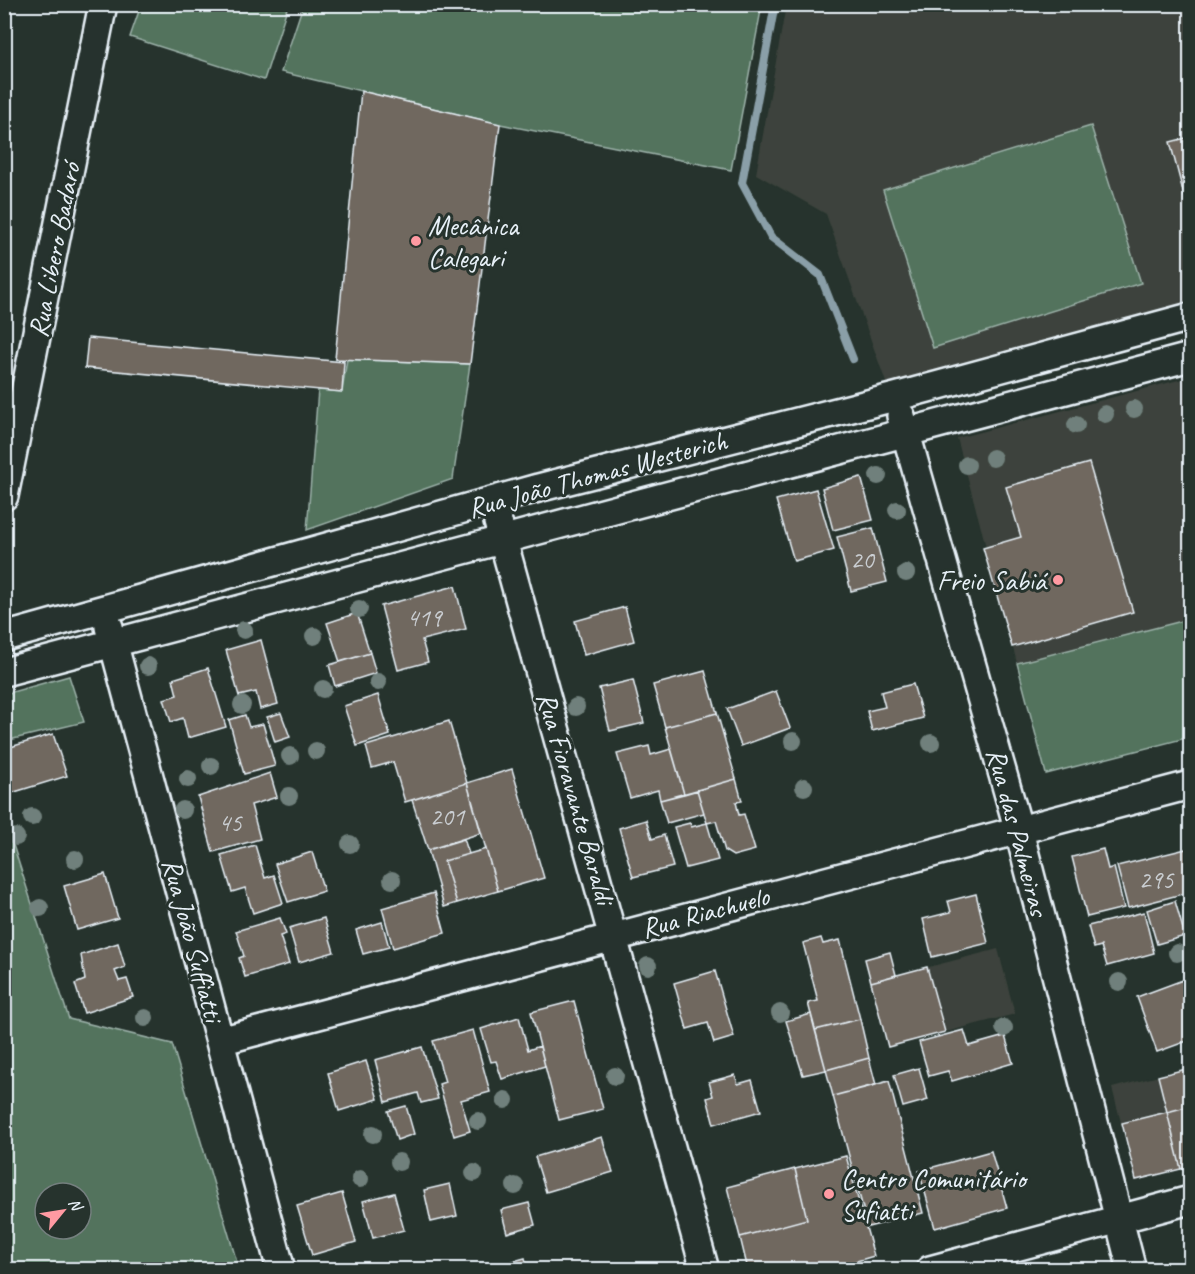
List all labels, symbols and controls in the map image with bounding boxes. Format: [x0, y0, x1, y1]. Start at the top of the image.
street label: Rua Libero Badaró [20, 156, 89, 340]
place label: Mecânica Calegari [428, 208, 520, 275]
marker: Mecânica Calegari [409, 234, 423, 248]
street label: Rua João Thomas Westerich [464, 422, 731, 525]
house number: 20 [850, 543, 876, 576]
place label: Freio Sabiá [937, 563, 1049, 598]
marker: Freio Sabiá [1051, 573, 1065, 587]
house number: 419 [406, 601, 444, 634]
street label: Rua Fioravante Baraldi [529, 688, 624, 912]
street label: Rua das Palmeiras [979, 744, 1058, 922]
house number: 201 [429, 800, 466, 833]
house number: 45 [218, 806, 243, 839]
street label: Rua João Suffiatti [154, 855, 233, 1029]
house number: 295 [1138, 863, 1175, 896]
street label: Rua Riachuelo [637, 878, 775, 946]
place label: Centro Comunitário Sufiatti [841, 1161, 1029, 1228]
north arrow [33, 1181, 93, 1241]
marker: Centro Comunitário Sufiatti [822, 1187, 836, 1201]
text: N [64, 1195, 88, 1216]

